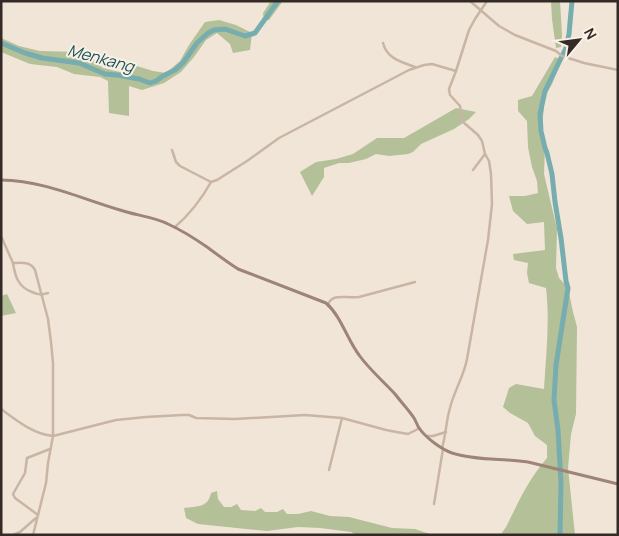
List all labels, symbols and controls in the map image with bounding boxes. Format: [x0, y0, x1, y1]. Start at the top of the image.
north arrow [554, 15, 604, 65]
text: N [580, 24, 602, 42]
water label: Menkang [65, 39, 138, 78]

